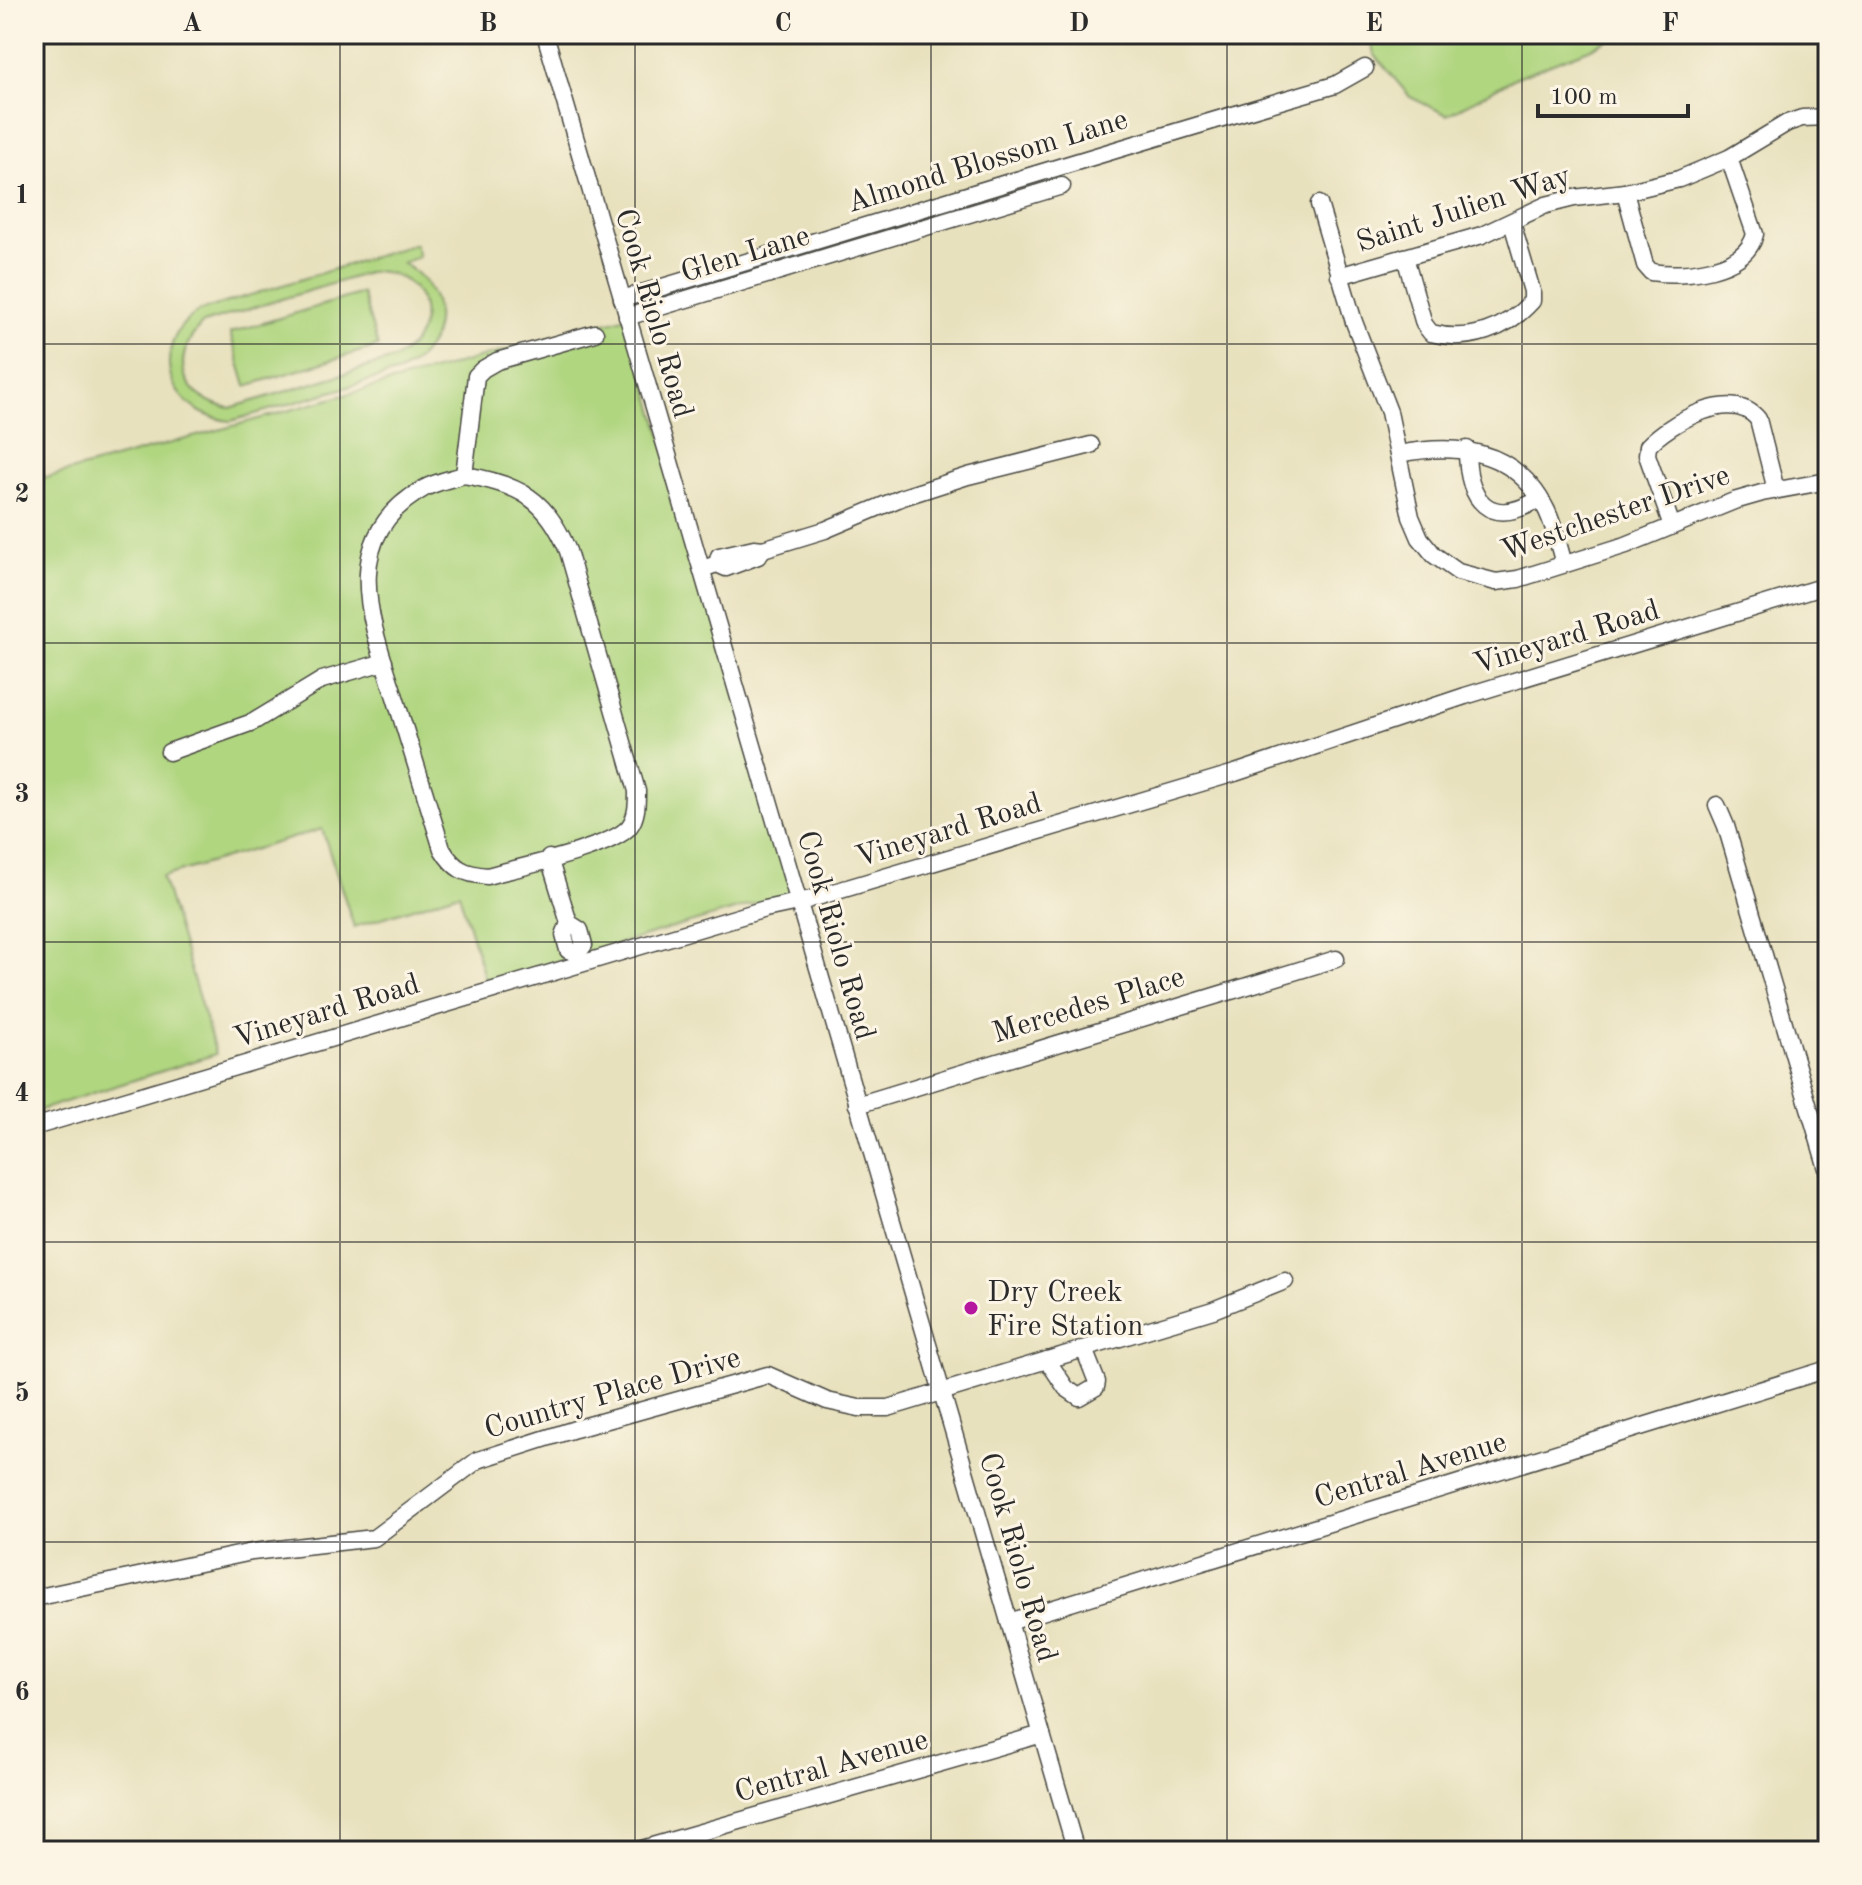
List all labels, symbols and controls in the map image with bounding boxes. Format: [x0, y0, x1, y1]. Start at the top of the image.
text: A [182, 11, 202, 37]
text: B [479, 11, 497, 37]
text: C [774, 11, 792, 37]
text: D [1069, 11, 1089, 37]
text: E [1365, 11, 1383, 37]
text: F [1661, 11, 1679, 37]
scale bar [1538, 68, 1688, 118]
text: 100 m [1550, 86, 1618, 110]
street label: Almond Blossom Lane [844, 105, 1131, 219]
street label: Saint Julien Way [1353, 161, 1575, 259]
text: 1 [14, 183, 30, 209]
street label: Cook Riolo Road [609, 205, 697, 422]
street label: Glen Lane [678, 221, 814, 289]
street label: Westchester Drive [1497, 461, 1734, 567]
text: 2 [14, 482, 30, 508]
street label: Vineyard Road [1470, 595, 1663, 680]
text: 3 [14, 782, 30, 808]
street label: Vineyard Road [852, 788, 1045, 873]
street label: Cook Riolo Road [791, 827, 879, 1044]
street label: Mercedes Place [989, 962, 1188, 1049]
street label: Vineyard Road [230, 969, 423, 1054]
text: 4 [14, 1081, 30, 1107]
place label: Dry Creek Fire Station [987, 1278, 1143, 1342]
marker: Dry Creek Fire Station [962, 1299, 980, 1317]
street label: Country Place Drive [481, 1343, 744, 1445]
text: 5 [14, 1381, 30, 1407]
street label: Central Avenue [1311, 1427, 1510, 1514]
street label: Cook Riolo Road [973, 1449, 1061, 1666]
text: 6 [14, 1680, 30, 1706]
street label: Central Avenue [732, 1725, 932, 1809]

